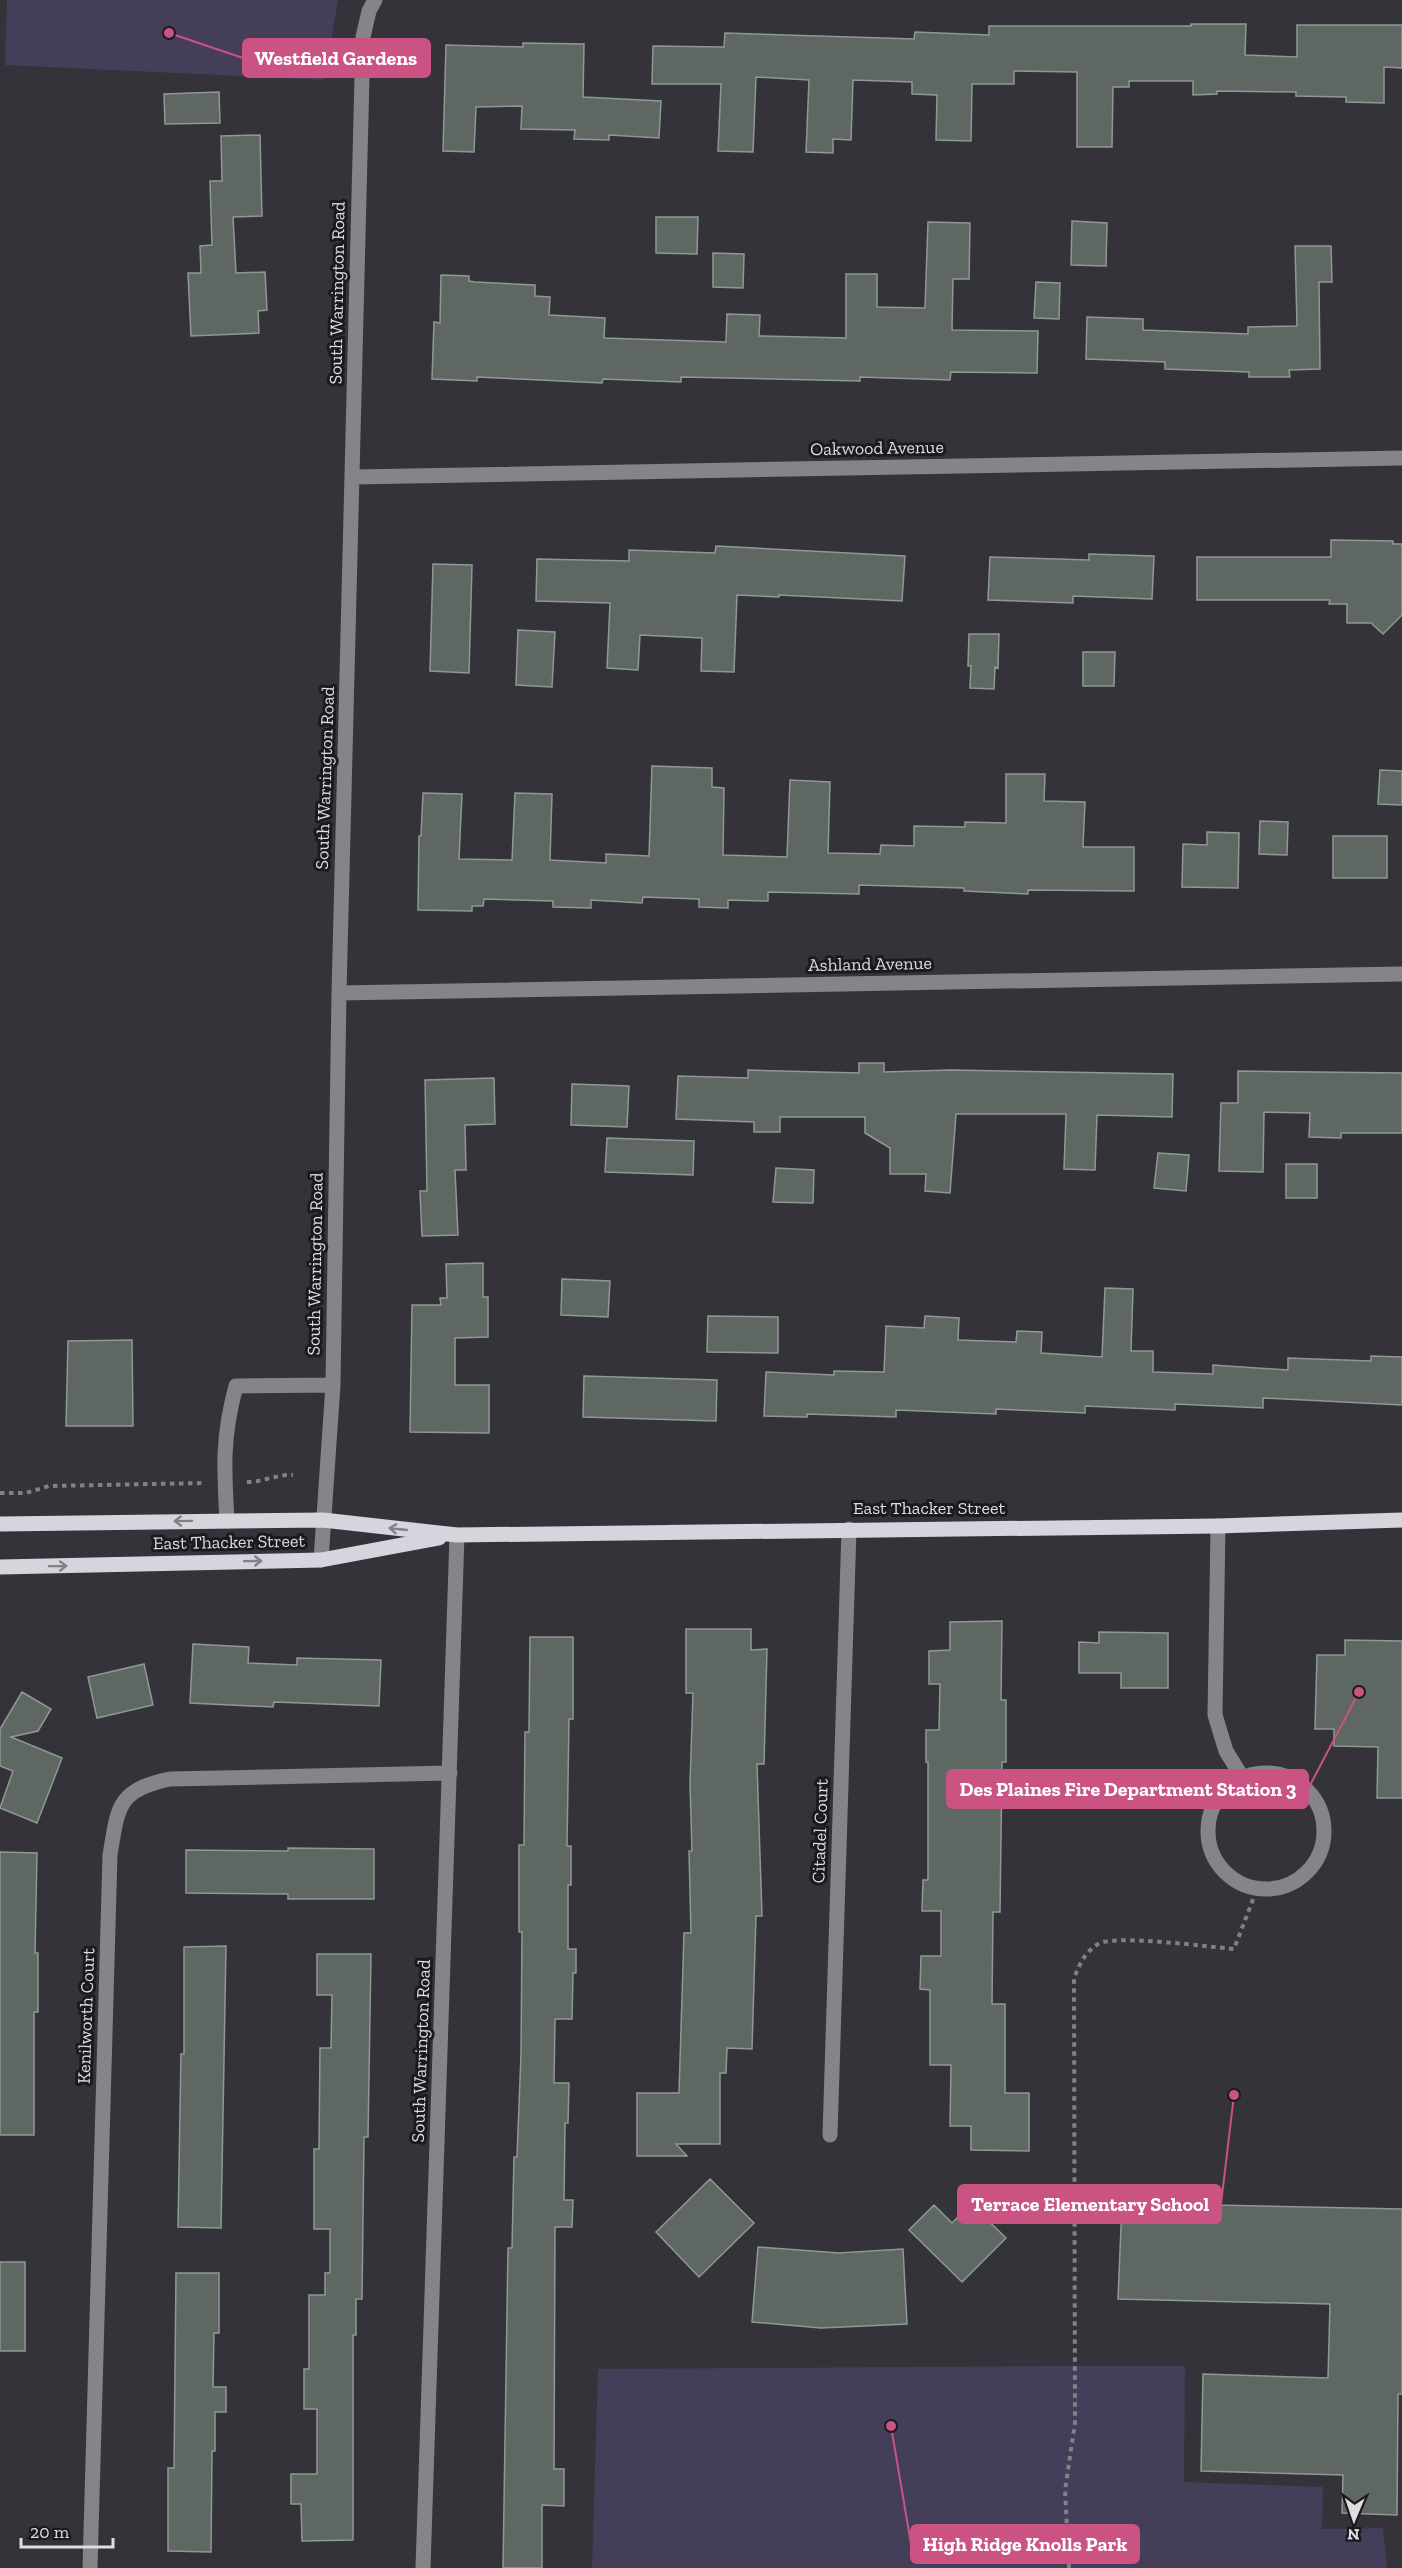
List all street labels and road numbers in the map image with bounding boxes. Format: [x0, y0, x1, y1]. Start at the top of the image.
street label: South Warrington Road [324, 201, 350, 385]
street label: Oakwood Avenue [810, 436, 944, 460]
street label: South Warrington Road [311, 686, 339, 870]
street label: Ashland Avenue [808, 952, 932, 976]
street label: South Warrington Road [302, 1172, 328, 1356]
street label: East Thacker Street [853, 1497, 1005, 1519]
street label: East Thacker Street [153, 1530, 306, 1554]
street label: Citadel Court [807, 1778, 833, 1884]
street label: Kenilworth Court [73, 1947, 99, 2084]
street label: South Warrington Road [407, 1959, 435, 2143]

